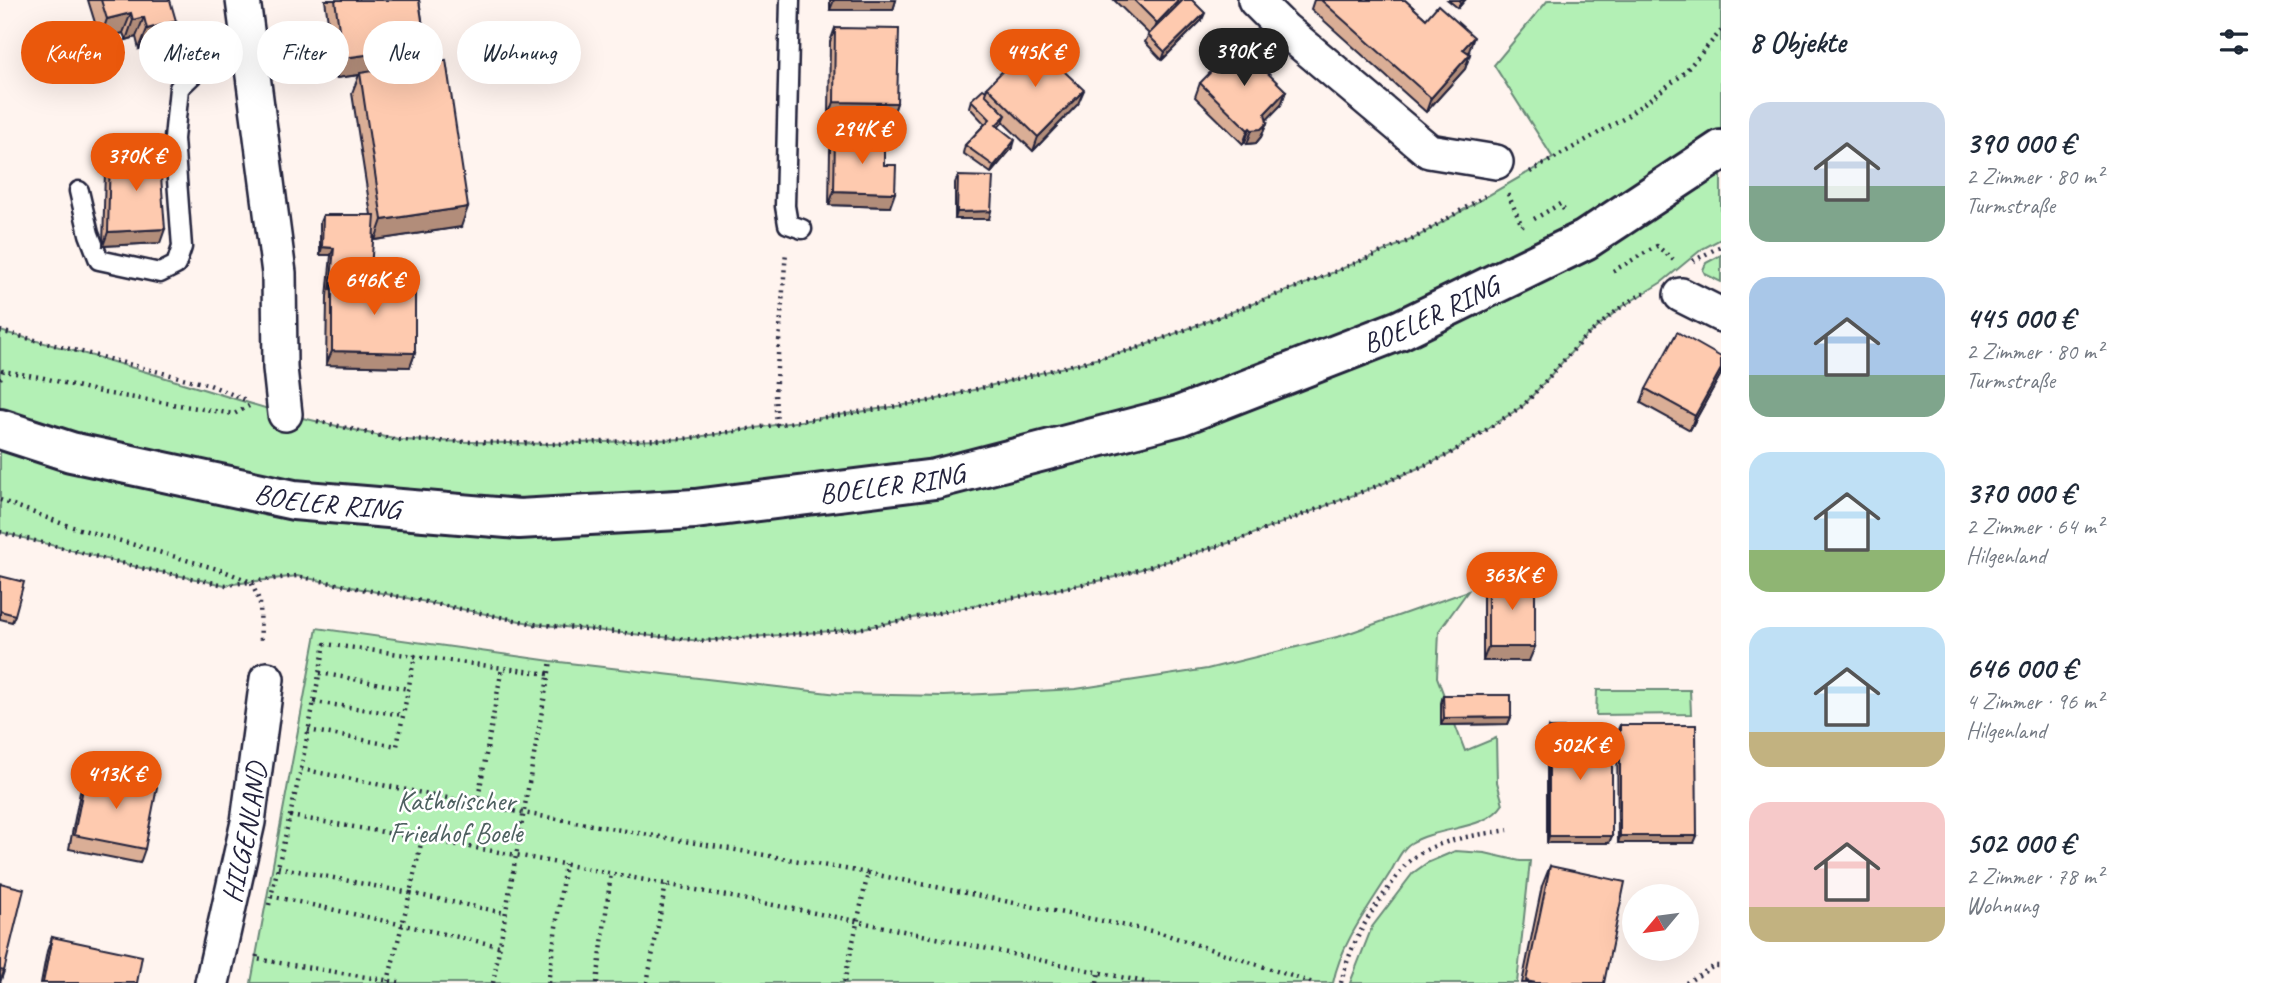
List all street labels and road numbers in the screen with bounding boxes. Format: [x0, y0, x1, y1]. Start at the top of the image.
street label: BOELER RING [1358, 266, 1508, 361]
street label: BOELER RING [817, 454, 972, 511]
street label: BOELER RING [252, 475, 405, 527]
street label: HILGENLAND [214, 758, 274, 906]

